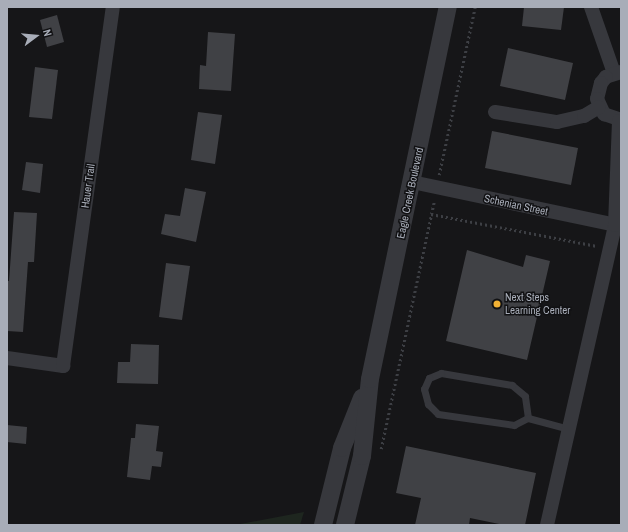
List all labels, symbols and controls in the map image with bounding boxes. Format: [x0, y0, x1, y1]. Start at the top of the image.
north arrow [16, 16, 56, 56]
text: N [40, 28, 55, 38]
street label: Eagle Creek Boulevard [394, 146, 426, 240]
street label: Hauer Trail [78, 163, 98, 209]
street label: Schenian Street [483, 192, 549, 218]
place label: Next Steps Learning Center [505, 291, 570, 317]
marker: Next Steps Learning Center [492, 299, 502, 309]

